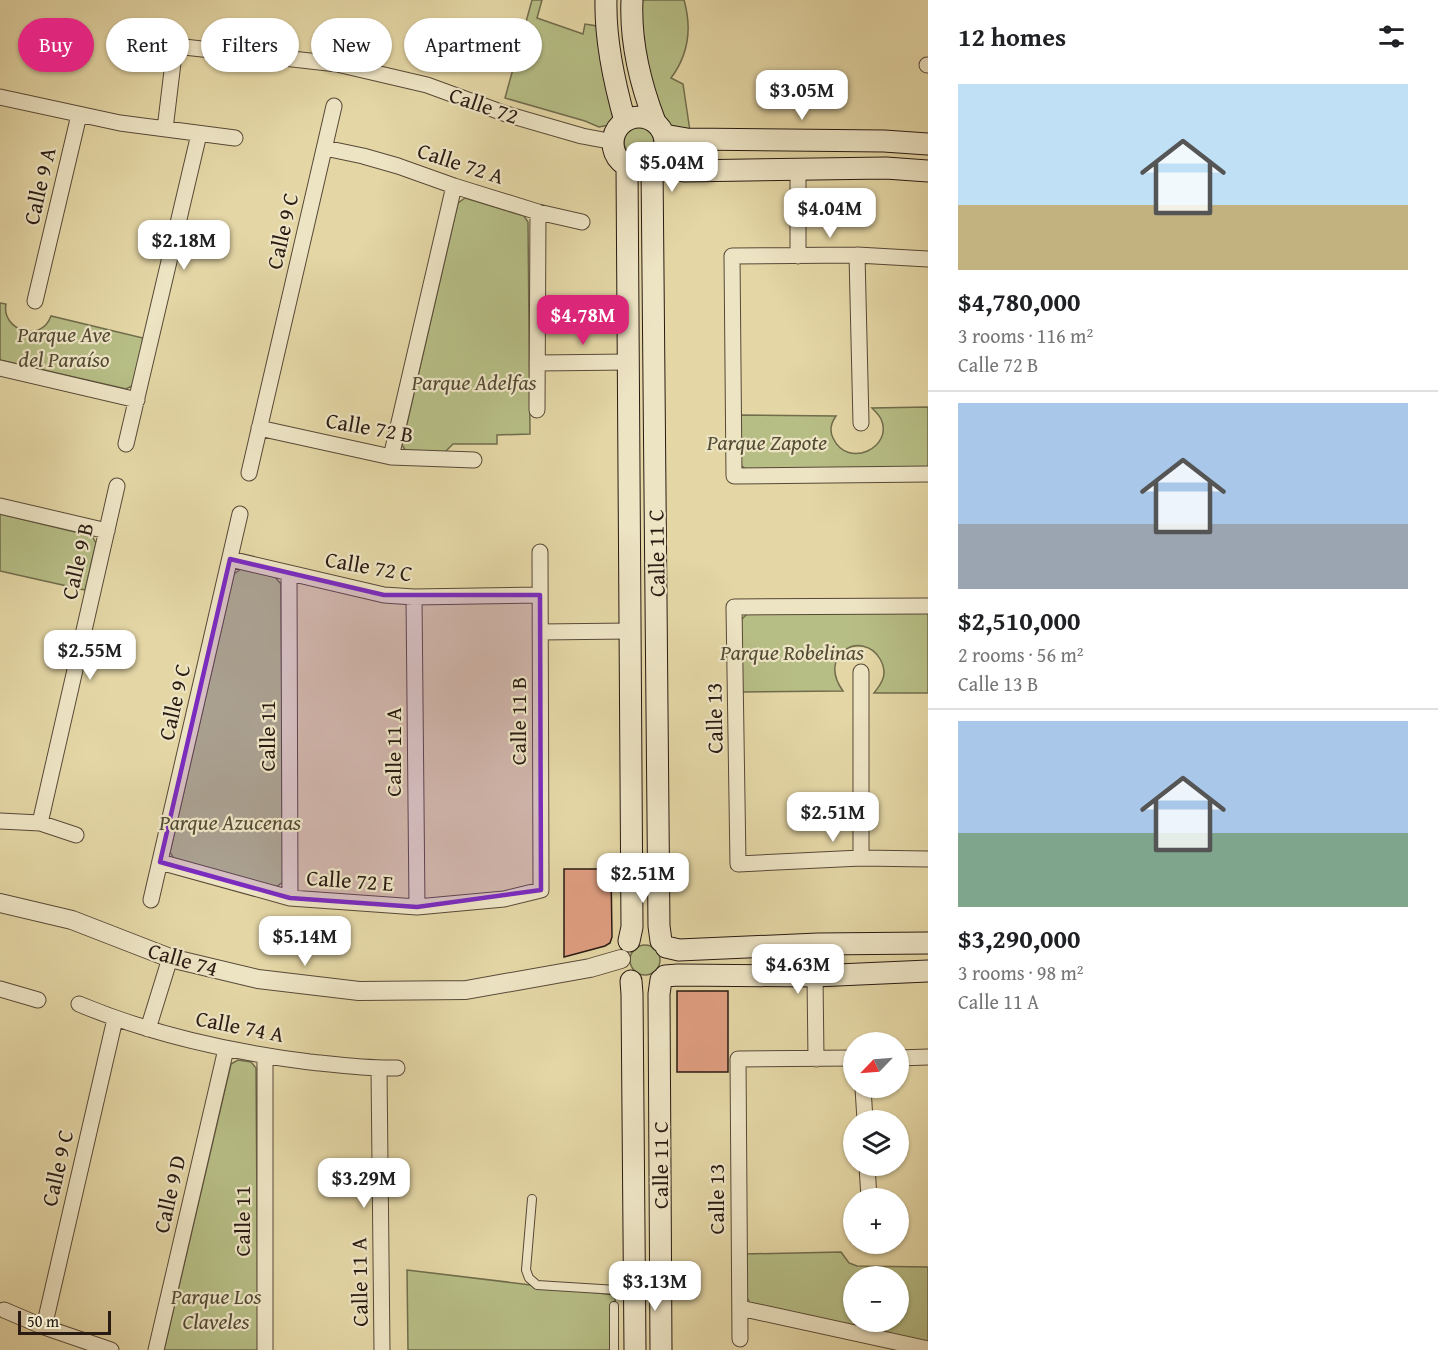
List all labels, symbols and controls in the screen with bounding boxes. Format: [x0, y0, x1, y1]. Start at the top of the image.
text: 12 homes [958, 17, 1066, 56]
chip: Buy [18, 18, 94, 72]
chip: Rent [106, 18, 189, 72]
chip: Filters [201, 18, 299, 72]
chip: New [311, 18, 392, 72]
chip: Apartment [404, 18, 542, 72]
icon: filters [1375, 20, 1408, 53]
pin: $3.05M [753, 70, 851, 121]
text: $3.05M [770, 75, 834, 104]
street label: Calle 72 [445, 78, 523, 132]
icon: home [1129, 123, 1237, 231]
street label: Calle 72 A [414, 134, 509, 192]
pin: $5.04M [623, 142, 721, 193]
street label: Calle 9 A [15, 143, 64, 228]
text: $5.04M [640, 147, 704, 176]
pin: $4.04M [781, 188, 879, 239]
street label: Calle 9 C [258, 190, 306, 272]
text: $4.04M [798, 193, 862, 222]
pin: $2.18M [135, 220, 233, 271]
text: $2.18M [152, 225, 216, 254]
text: $4,780,000 [958, 282, 1080, 321]
pin: $4.78M [534, 295, 632, 346]
text: $4.78M [551, 300, 615, 329]
park label: Parque Ave del Paraíso [16, 318, 111, 375]
text: 3 rooms · 116 m² [958, 321, 1093, 350]
text: Calle 72 B [958, 350, 1038, 379]
park label: Parque Adelfas [411, 366, 537, 398]
street label: Calle 72 B [324, 404, 416, 450]
park label: Parque Zapote [706, 426, 827, 458]
icon: home [1129, 442, 1237, 550]
street label: Calle 11 C [639, 509, 673, 597]
street label: Calle 9 B [53, 519, 101, 603]
street label: Calle 72 C [323, 543, 415, 589]
text: $2,510,000 [958, 601, 1080, 640]
pin: $2.55M [41, 630, 139, 681]
text: $2.55M [58, 635, 122, 664]
park label: Parque Robelinas [719, 636, 864, 668]
text: 2 rooms · 56 m² [958, 640, 1084, 669]
street label: Calle 9 C [150, 661, 198, 743]
text: Calle 13 B [958, 669, 1038, 698]
street label: Calle 11 B [502, 677, 534, 765]
street label: Calle 13 [697, 682, 731, 754]
street label: Calle 11 [251, 700, 283, 772]
street label: Calle 11 A [377, 707, 409, 797]
icon: home [1129, 760, 1237, 868]
pin: $2.51M [784, 792, 882, 843]
text: $2.51M [801, 797, 865, 826]
park label: Parque Azucenas [158, 806, 301, 838]
pin: $2.51M [594, 853, 692, 904]
text: $2.51M [611, 858, 675, 887]
street label: Calle 72 E [305, 861, 395, 899]
pin: $5.14M [256, 916, 354, 967]
text: $3,290,000 [958, 919, 1080, 958]
text: $5.14M [273, 921, 337, 950]
street label: Calle 74 [144, 934, 222, 984]
pin: $4.63M [749, 944, 847, 995]
text: $4.63M [766, 949, 830, 978]
text: 3 rooms · 98 m² [958, 958, 1084, 987]
text: Calle 11 A [958, 987, 1039, 1016]
street label: Calle 74 A [193, 1002, 288, 1050]
north arrow [843, 1032, 909, 1098]
map controls [843, 1032, 909, 1332]
button: layers [843, 1110, 909, 1176]
street label: Calle 11 C [644, 1121, 676, 1209]
street label: Calle 9 C [33, 1127, 81, 1209]
street label: Calle 9 D [145, 1152, 193, 1236]
pin: $3.29M [315, 1158, 413, 1209]
text: $3.29M [332, 1163, 396, 1192]
street label: Calle 13 [700, 1163, 732, 1235]
street label: Calle 11 [226, 1185, 258, 1257]
button: + [843, 1188, 909, 1254]
street label: Calle 11 A [342, 1236, 376, 1327]
pin: $3.13M [606, 1261, 704, 1312]
text: $3.13M [623, 1266, 687, 1295]
button: − [843, 1266, 909, 1332]
park label: Parque Los Claveles [170, 1280, 261, 1337]
scale bar [18, 1308, 111, 1336]
text: 50 m [27, 1309, 59, 1333]

